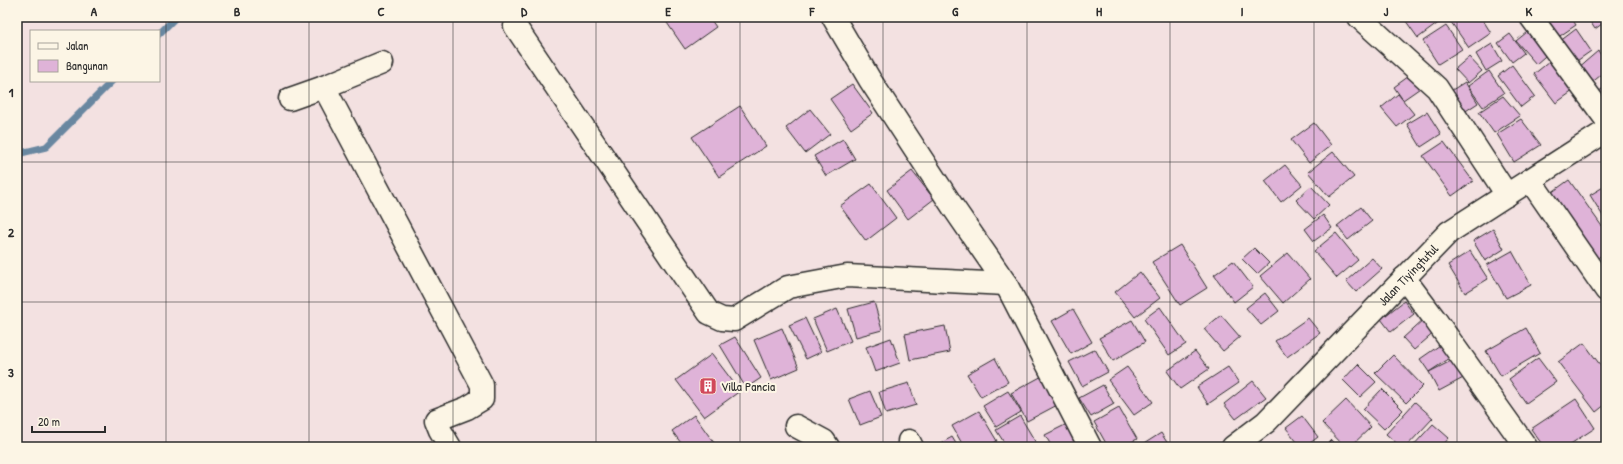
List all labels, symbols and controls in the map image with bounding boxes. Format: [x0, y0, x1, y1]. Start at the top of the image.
text: A [91, 2, 98, 20]
text: B [234, 2, 241, 20]
text: C [377, 2, 385, 20]
text: D [521, 2, 528, 20]
text: E [665, 2, 671, 20]
text: F [809, 2, 816, 20]
text: G [952, 2, 959, 20]
text: H [1096, 2, 1102, 20]
text: I [1240, 2, 1244, 20]
text: J [1384, 2, 1389, 20]
text: K [1526, 2, 1533, 20]
legend [30, 30, 160, 82]
text: Jalan [66, 37, 88, 54]
text: Bangunan [66, 57, 108, 74]
text: 1 [9, 83, 14, 101]
text: 2 [8, 223, 15, 241]
street label: Jalan Tiyingtutul [1374, 239, 1442, 309]
text: 3 [8, 363, 14, 381]
building icon: Villa Pancia [698, 376, 718, 396]
place label: Villa Pancia [721, 377, 775, 395]
scale bar [32, 408, 105, 434]
text: 20 m [38, 413, 60, 430]

